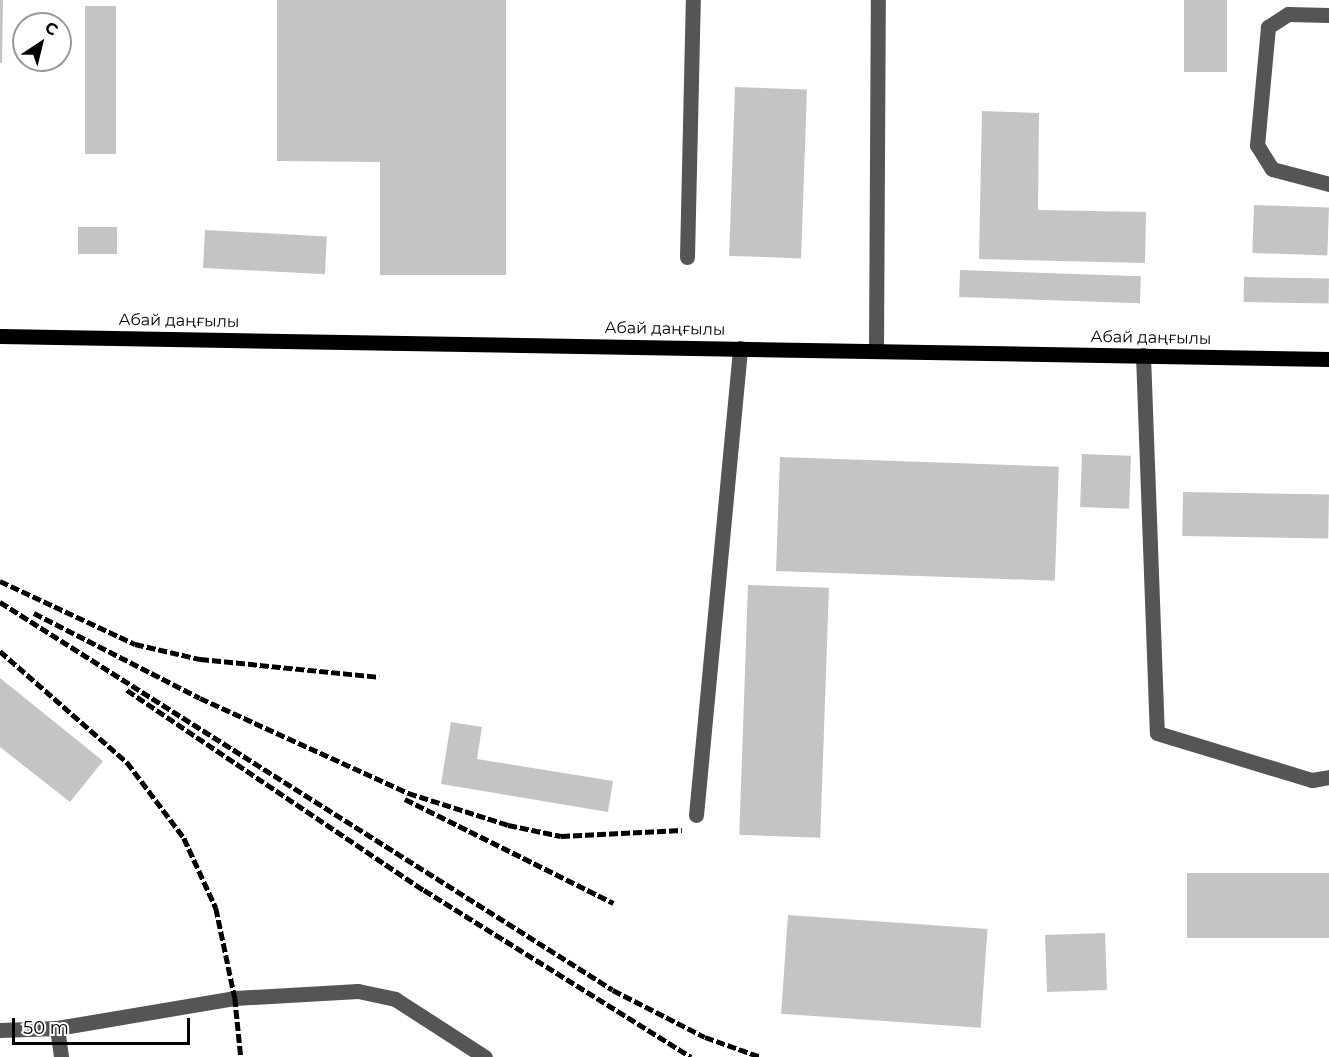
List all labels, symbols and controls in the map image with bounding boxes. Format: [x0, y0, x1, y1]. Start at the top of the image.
north arrow [12, 12, 72, 72]
text: С [41, 17, 62, 40]
street label: Абай даңғылы [118, 310, 240, 332]
street label: Абай даңғылы [604, 318, 726, 340]
street label: Абай даңғылы [1090, 327, 1212, 349]
scale bar [15, 1006, 194, 1044]
text: 50 m [23, 1017, 69, 1039]

